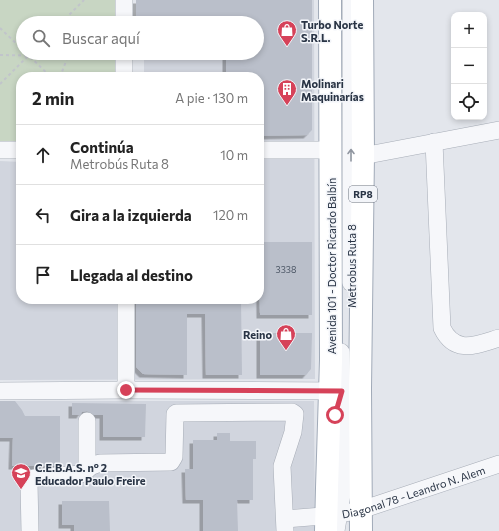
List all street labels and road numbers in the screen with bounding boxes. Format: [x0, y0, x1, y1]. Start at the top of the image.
street label: Avenida 101 - Doctor Ricardo Balbín [325, 178, 338, 354]
road number: RP8 [349, 186, 377, 202]
street label: Metrobus Ruta 8 [345, 224, 358, 308]
street label: Diagonal 78 - Leandro N. Alem [341, 463, 487, 520]

